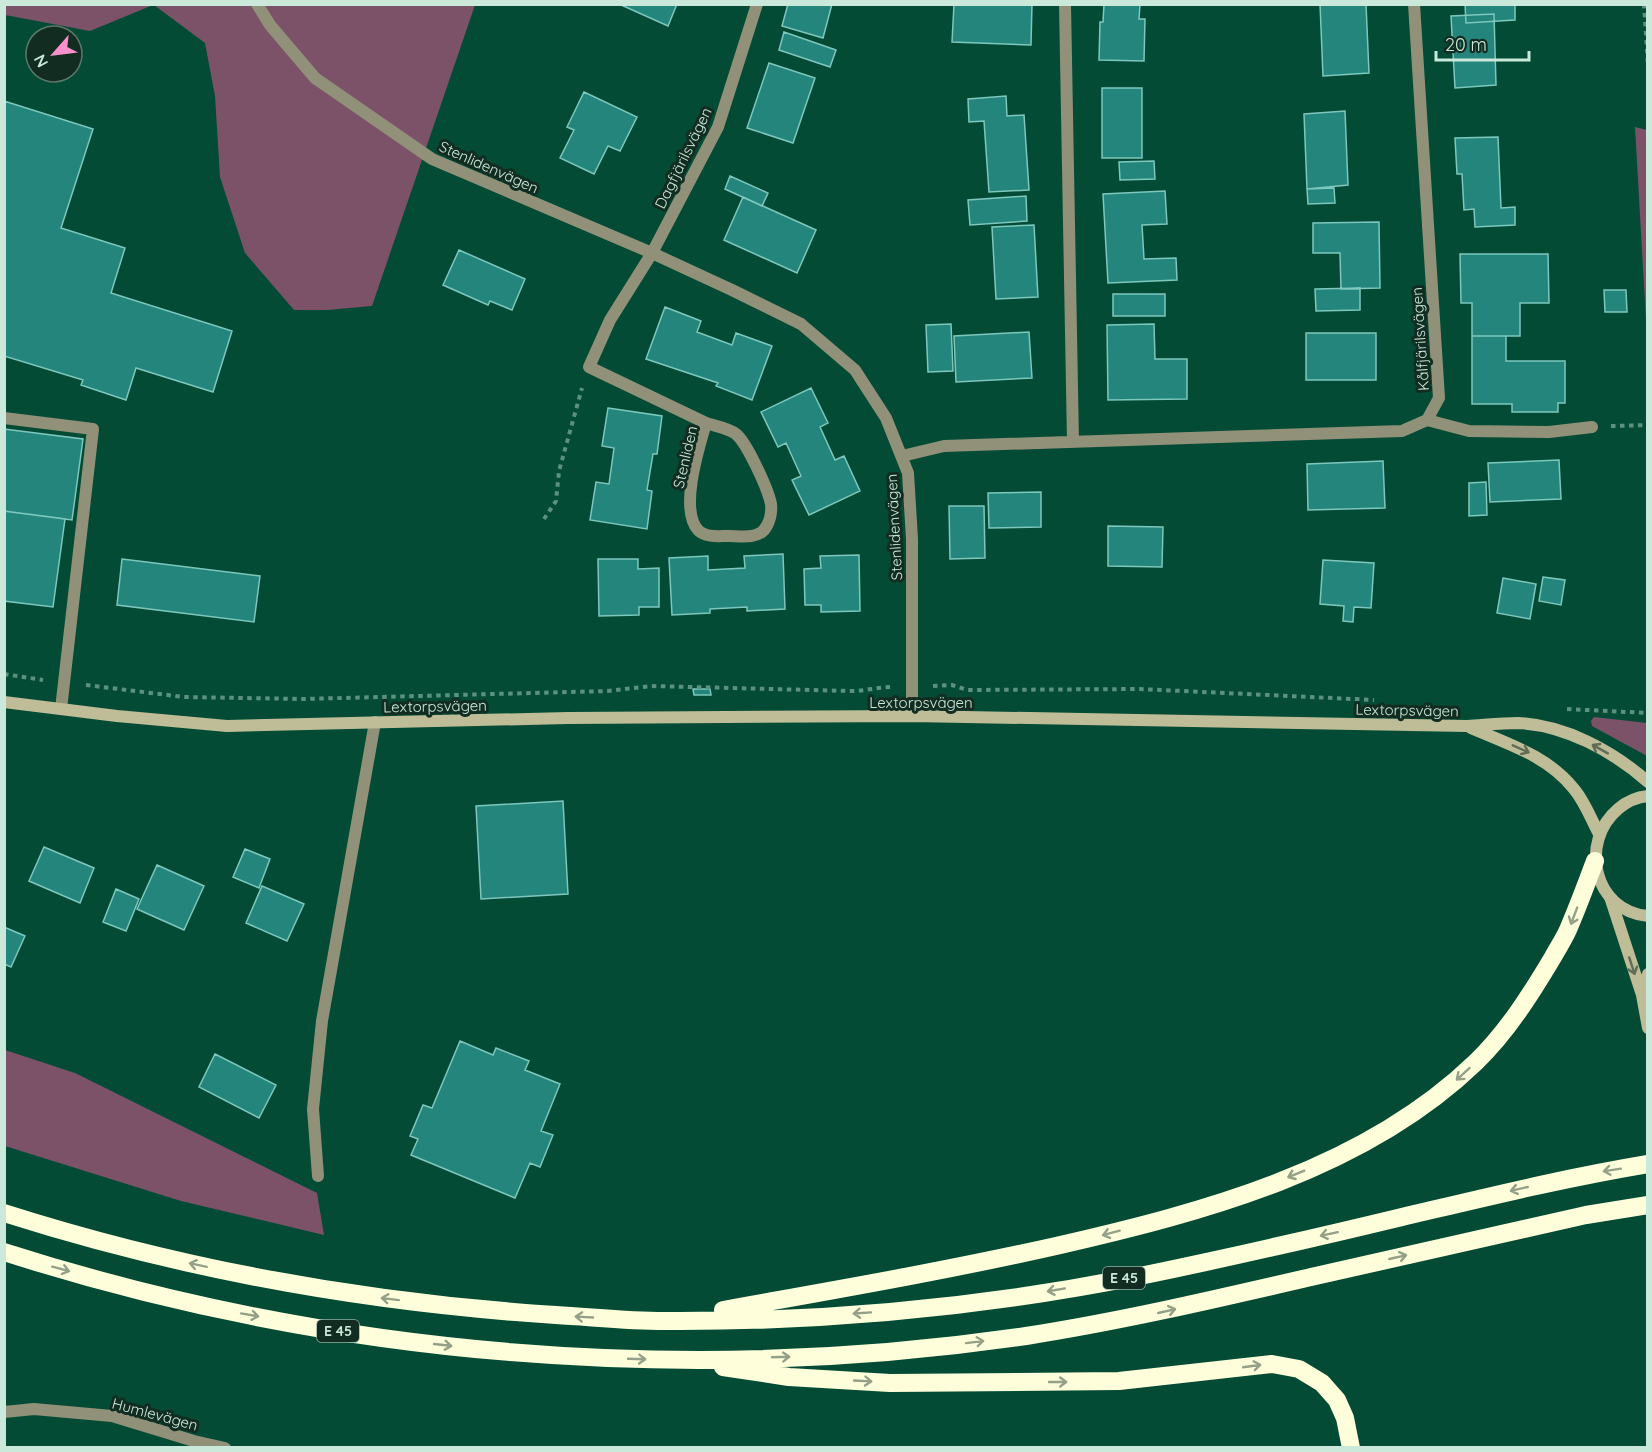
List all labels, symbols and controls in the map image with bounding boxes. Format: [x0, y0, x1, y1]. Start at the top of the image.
north arrow [24, 24, 84, 84]
scale bar [1436, 24, 1529, 62]
text: 20 m [1445, 33, 1487, 56]
text: N [29, 51, 52, 71]
street label: Dagfjärilsvägen [650, 104, 716, 212]
street label: Stenlidenvägen [436, 137, 542, 197]
street label: Kålfjärilsvägen [1407, 287, 1433, 391]
street label: Stenliden [669, 424, 701, 490]
street label: Stenlidenvägen [882, 473, 906, 581]
street label: Lextorpsvägen [869, 693, 973, 712]
street label: Lextorpsvägen [383, 696, 487, 716]
street label: Lextorpsvägen [1355, 700, 1459, 720]
one-way arrow [1592, 742, 1609, 754]
one-way arrow [1511, 744, 1529, 755]
one-way arrow [1568, 906, 1579, 925]
one-way arrow [1627, 956, 1638, 975]
one-way arrow [1455, 1067, 1470, 1082]
one-way arrow [1602, 1165, 1622, 1176]
one-way arrow [1288, 1169, 1306, 1180]
one-way arrow [1510, 1184, 1529, 1196]
one-way arrow [1101, 1227, 1120, 1239]
one-way arrow [1320, 1228, 1339, 1240]
one-way arrow [1388, 1251, 1407, 1262]
one-way arrow [189, 1259, 208, 1270]
one-way arrow [51, 1264, 70, 1275]
road number: E 45 [1103, 1267, 1145, 1289]
one-way arrow [1046, 1285, 1066, 1296]
one-way arrow [381, 1294, 400, 1305]
one-way arrow [1158, 1304, 1177, 1316]
one-way arrow [853, 1308, 873, 1319]
one-way arrow [240, 1310, 259, 1321]
one-way arrow [575, 1311, 595, 1322]
road number: E 45 [317, 1320, 359, 1342]
one-way arrow [965, 1336, 984, 1347]
one-way arrow [432, 1340, 452, 1351]
one-way arrow [770, 1351, 790, 1362]
one-way arrow [626, 1353, 646, 1365]
one-way arrow [1242, 1361, 1262, 1372]
one-way arrow [853, 1376, 873, 1387]
one-way arrow [1048, 1376, 1068, 1388]
street label: Humlevägen [110, 1393, 200, 1435]

